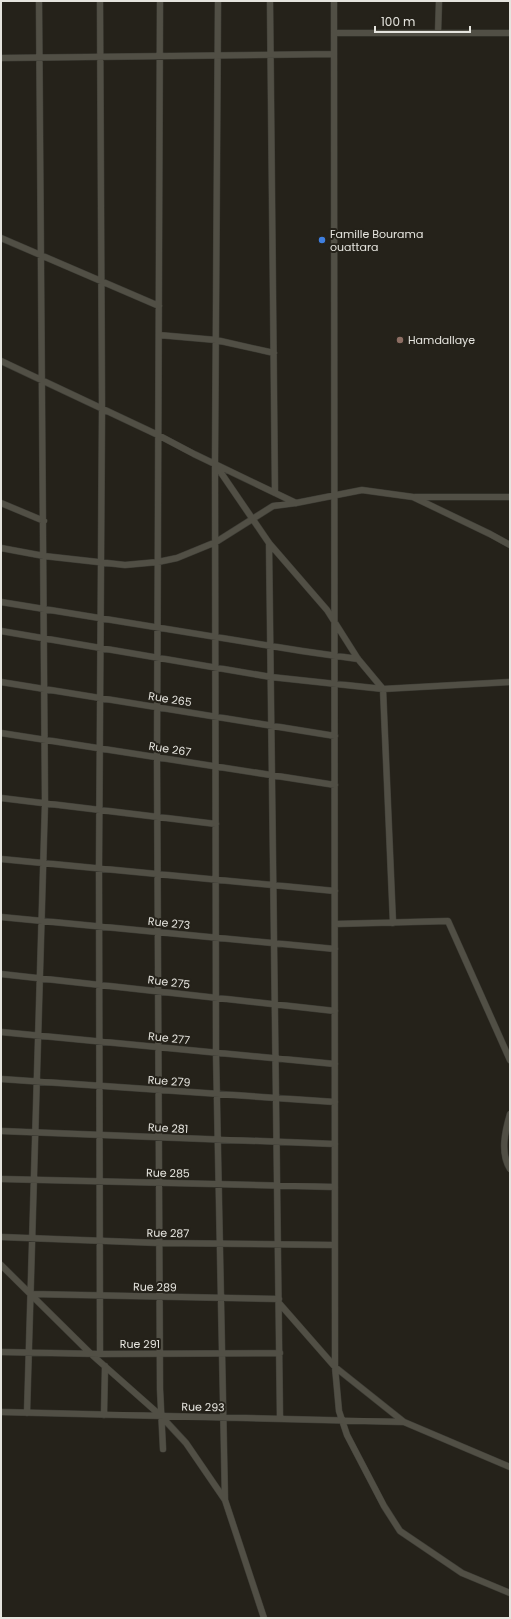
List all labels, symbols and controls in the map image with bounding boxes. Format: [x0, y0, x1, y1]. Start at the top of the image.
scale bar [375, 8, 470, 34]
text: 100 m [381, 13, 415, 30]
place label: Famille Bourama ouattara [330, 226, 423, 255]
marker: Famille Bourama ouattara [317, 235, 327, 245]
place label: Hamdallaye [408, 332, 475, 348]
marker: Hamdallaye [395, 335, 405, 345]
street label: Rue 265 [147, 688, 193, 710]
street label: Rue 267 [148, 738, 192, 760]
street label: Rue 273 [147, 913, 191, 933]
street label: Rue 275 [147, 971, 191, 993]
street label: Rue 277 [147, 1028, 191, 1048]
street label: Rue 279 [147, 1072, 191, 1090]
street label: Rue 281 [147, 1119, 189, 1137]
street label: Rue 285 [146, 1165, 190, 1181]
street label: Rue 287 [146, 1225, 190, 1241]
street label: Rue 289 [133, 1279, 177, 1295]
street label: Rue 291 [120, 1336, 160, 1352]
street label: Rue 293 [181, 1399, 225, 1415]

